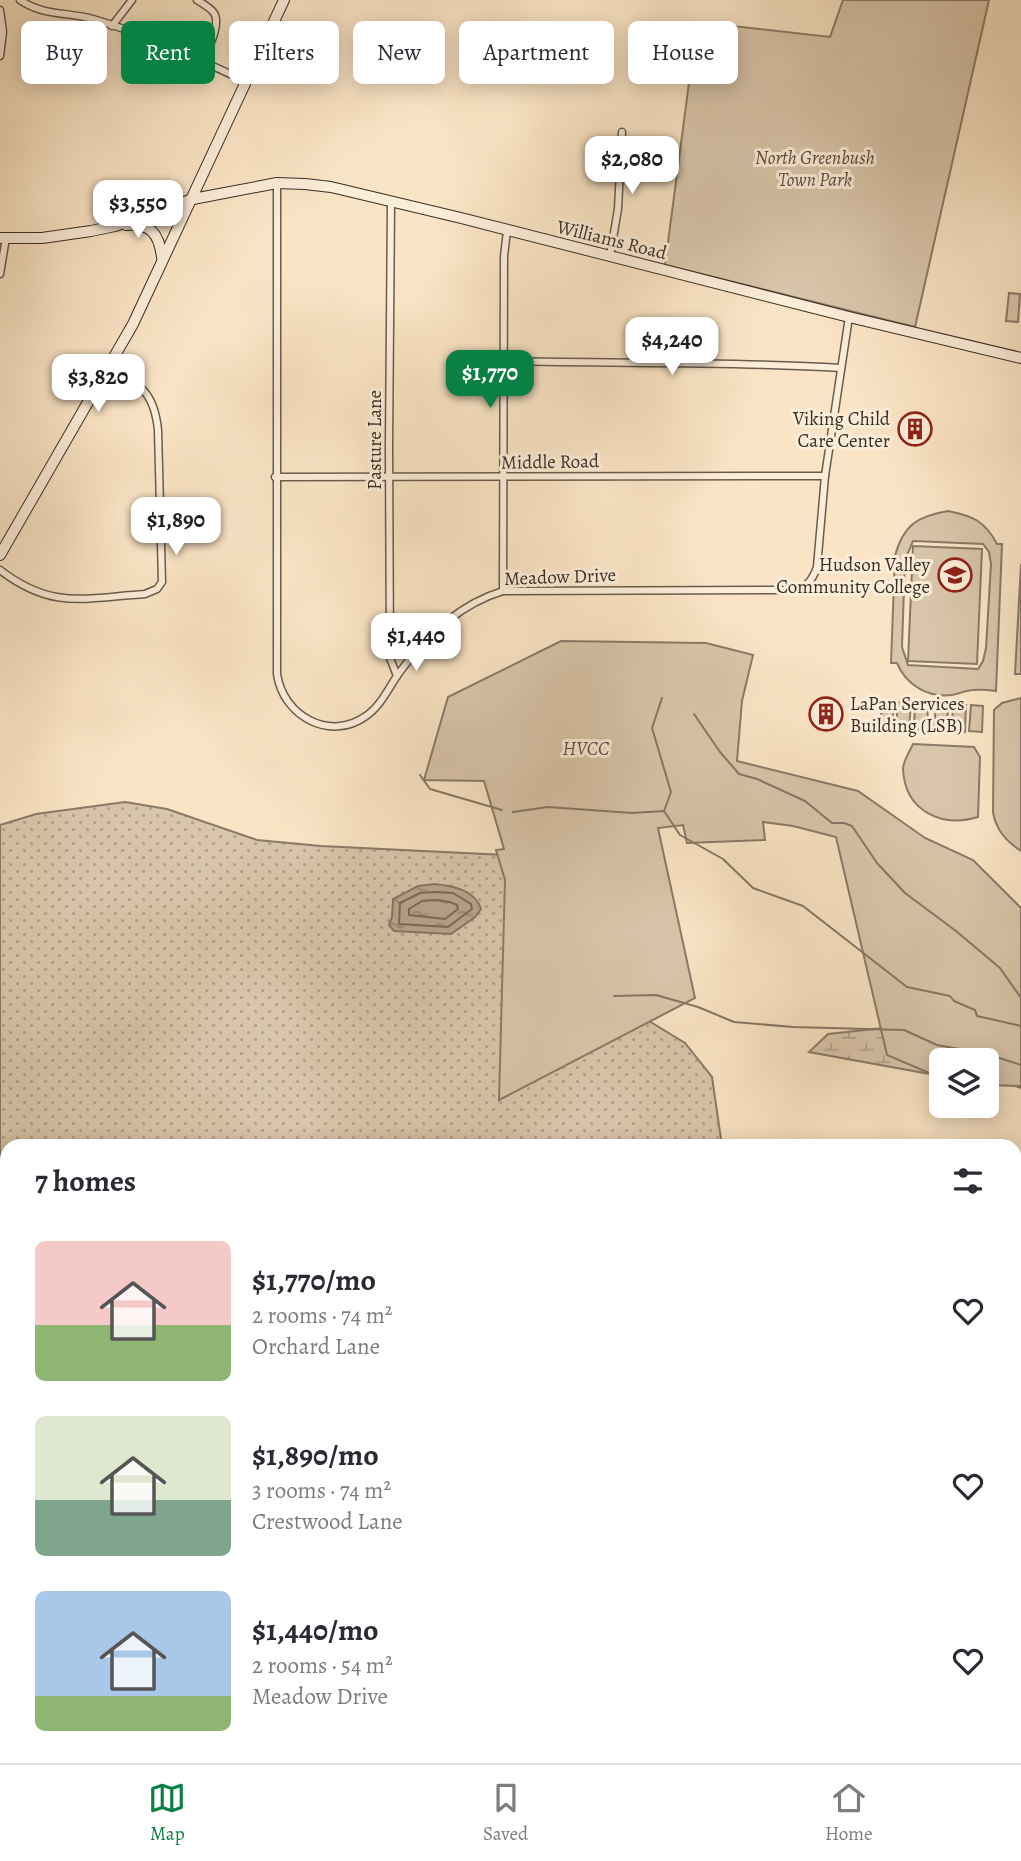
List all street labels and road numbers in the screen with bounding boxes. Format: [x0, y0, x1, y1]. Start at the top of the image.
street label: Williams Road [553, 213, 670, 266]
street label: Pasture Lane [362, 390, 388, 490]
street label: Middle Road [501, 448, 600, 476]
street label: Meadow Drive [503, 562, 617, 592]

